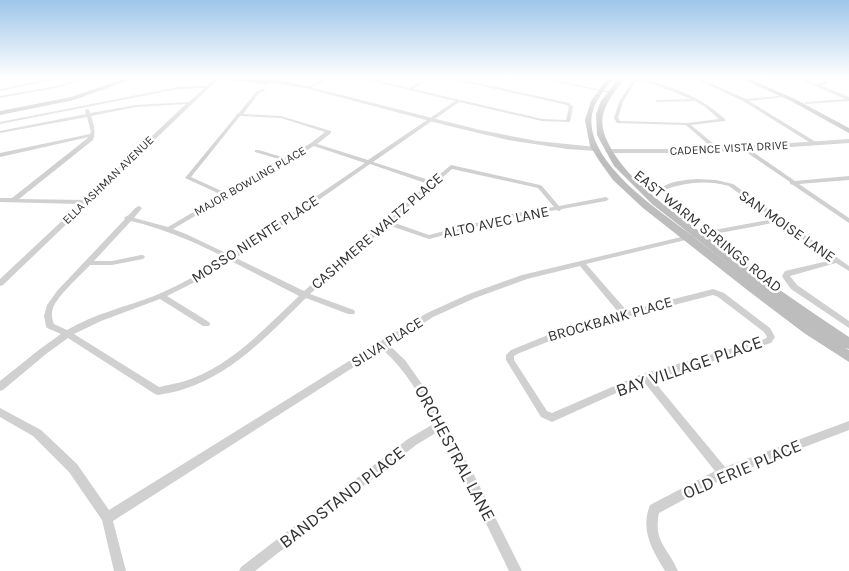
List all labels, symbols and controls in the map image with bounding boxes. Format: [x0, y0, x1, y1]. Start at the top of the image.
street label: ELLA ASHMAN AVENUE [60, 133, 156, 227]
street label: CADENCE VISTA DRIVE [669, 138, 789, 158]
street label: MAJOR BOWLING PLACE [192, 143, 308, 219]
street label: EAST WARM SPRINGS ROAD [630, 166, 786, 296]
street label: CASHMERE WALTZ PLACE [307, 169, 447, 293]
street label: SAN MOISE LANE [735, 186, 839, 266]
street label: MOSSO NIENTE PLACE [188, 191, 322, 287]
street label: ALTO AVEC LANE [441, 202, 551, 242]
street label: BROCKBANK PLACE [546, 293, 674, 345]
street label: SILVA PLACE [348, 313, 426, 371]
street label: BAY VILLAGE PLACE [613, 331, 765, 401]
street label: ORCHESTRAL LANE [410, 381, 500, 525]
street label: OLD ERIE PLACE [679, 434, 805, 504]
street label: BANDSTAND PLACE [275, 441, 409, 553]

